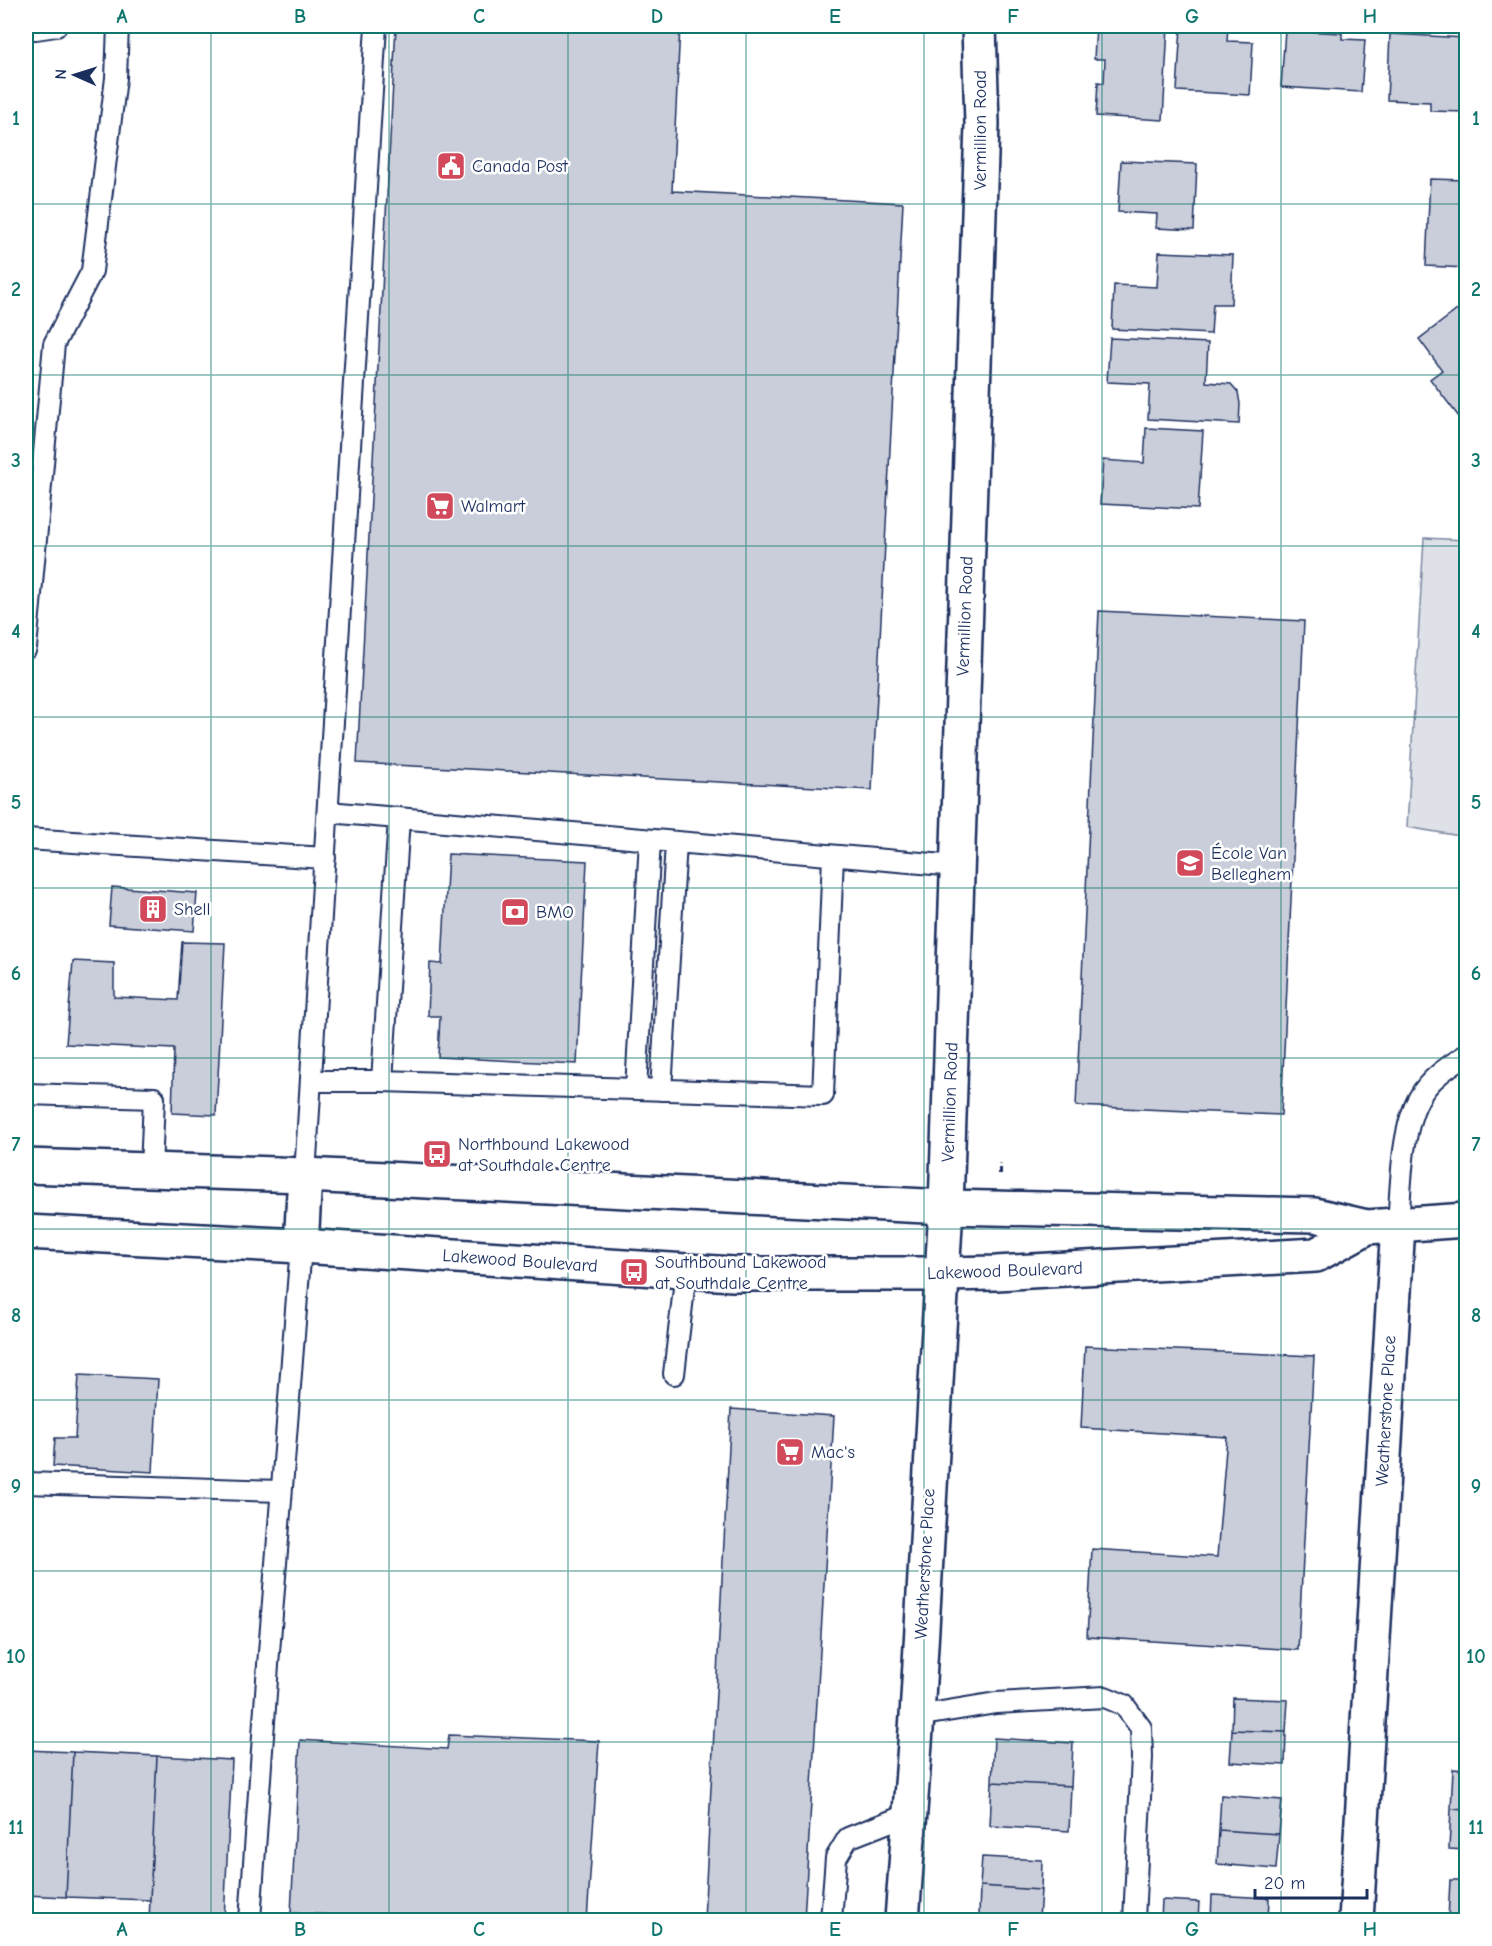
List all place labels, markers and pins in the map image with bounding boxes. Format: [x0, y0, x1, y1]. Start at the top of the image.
public building icon: Canada Post [435, 150, 467, 182]
place label: Canada Post [472, 156, 569, 177]
supermarket icon: Walmart [424, 490, 456, 522]
place label: Walmart [461, 496, 526, 517]
place label: École Van Belleghem [1211, 842, 1291, 885]
school or university icon: École Van Belleghem [1174, 847, 1206, 879]
building icon: Shell [137, 893, 169, 925]
bank icon: BMO [499, 896, 531, 928]
place label: Shell [174, 899, 211, 920]
place label: BMO [536, 902, 574, 923]
place label: Northbound Lakewood at Southdale Centre [458, 1134, 630, 1176]
bus stop icon: Northbound Lakewood at Southdale Centre [421, 1138, 453, 1170]
place label: Southbound Lakewood at Southdale Centre [655, 1252, 827, 1294]
bus stop icon: Southbound Lakewood at Southdale Centre [618, 1256, 650, 1288]
supermarket icon: Mac's [774, 1436, 806, 1468]
place label: Mac's [811, 1442, 855, 1463]

